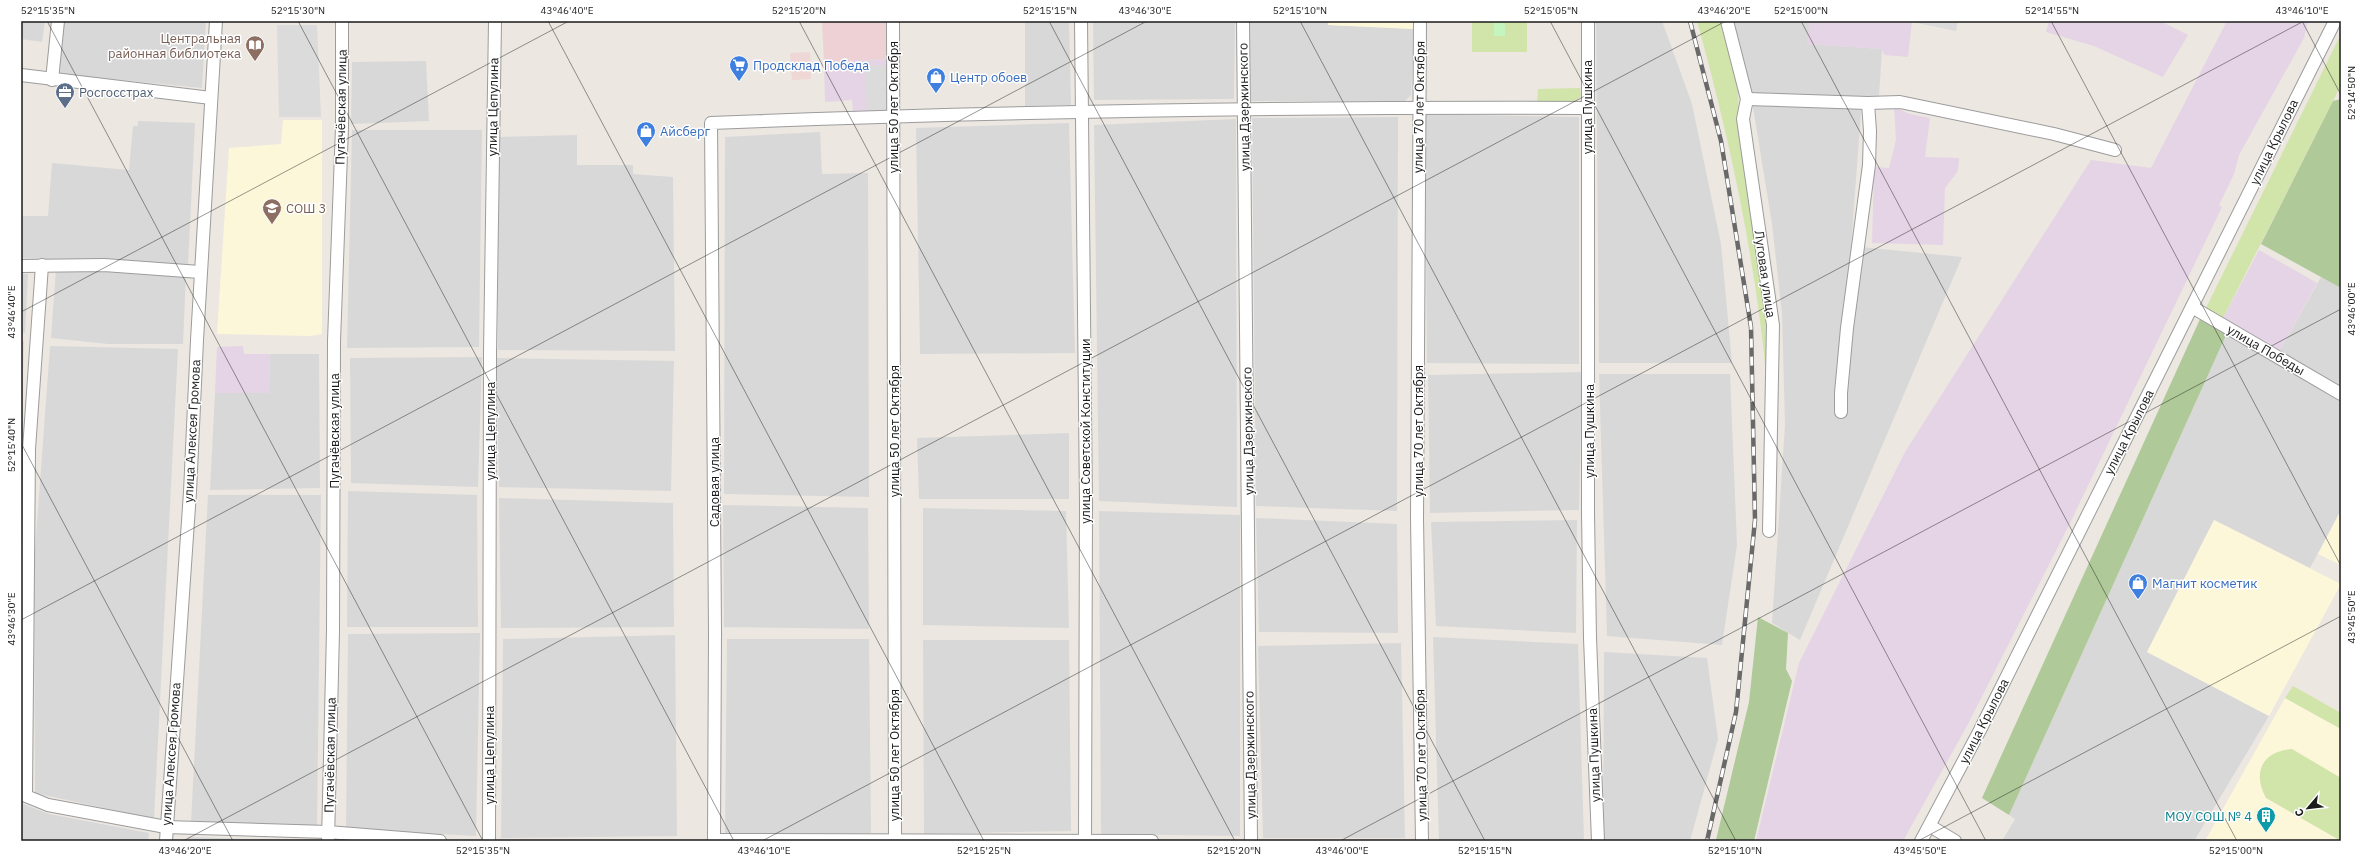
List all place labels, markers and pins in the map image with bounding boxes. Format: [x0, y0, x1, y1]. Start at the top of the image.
place label: Центральная районная библиотека [108, 30, 241, 62]
library icon: Центральная районная библиотека [244, 34, 266, 62]
supermarket icon: Продсклад Победа [728, 54, 750, 82]
place label: Продсклад Победа [753, 57, 869, 74]
shop icon: Центр обоев [925, 66, 947, 94]
place label: Центр обоев [950, 69, 1027, 86]
office icon: Росгосстрах [54, 81, 76, 109]
place label: Росгосстрах [79, 84, 154, 101]
shop icon: Айсберг [635, 120, 657, 148]
place label: Айсберг [660, 123, 711, 140]
school or university icon: СОШ 3 [261, 197, 283, 225]
place label: СОШ 3 [286, 200, 326, 217]
shop icon: Магнит косметик [2127, 572, 2149, 600]
place label: Магнит косметик [2152, 575, 2257, 592]
building icon: МОУ СОШ № 4 [2255, 805, 2277, 833]
place label: МОУ СОШ № 4 [2165, 808, 2252, 825]

